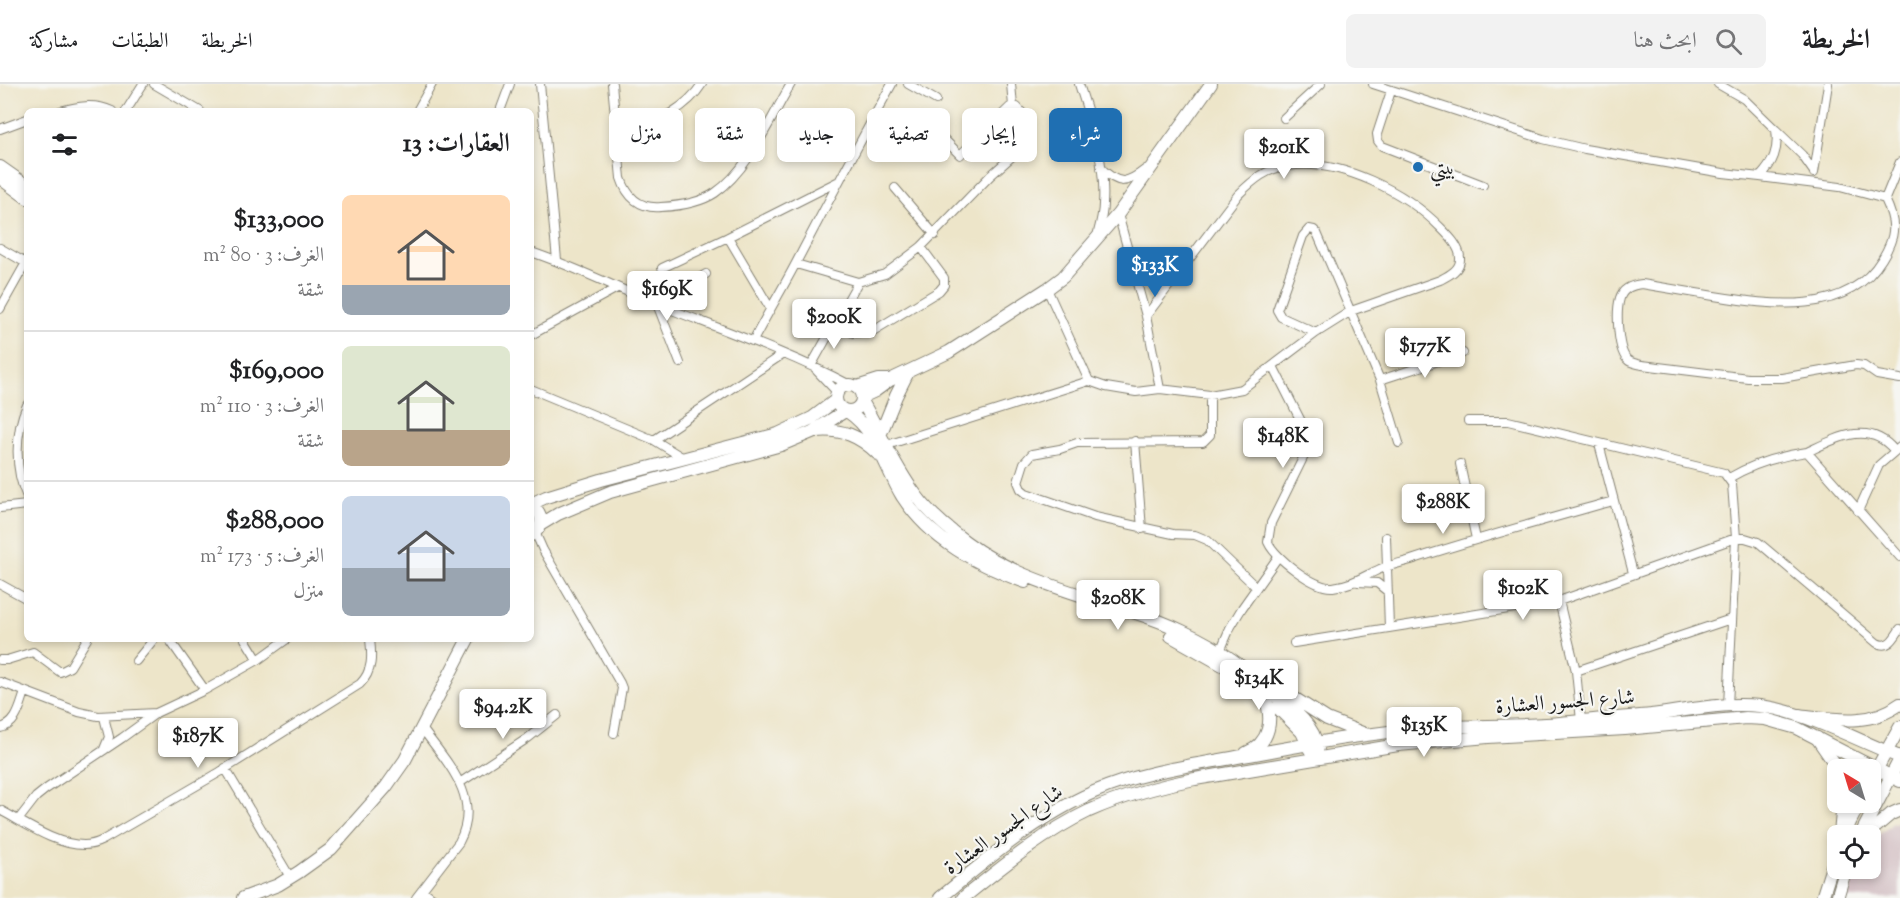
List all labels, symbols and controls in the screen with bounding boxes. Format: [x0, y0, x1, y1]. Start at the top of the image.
search box [1346, 14, 1766, 68]
text: الخريطة [1802, 21, 1870, 61]
icon: search [1712, 25, 1745, 58]
text: ابحث هنا [1634, 26, 1697, 58]
text: مشاركة [30, 27, 78, 57]
text: الطبقات [111, 27, 168, 57]
text: الخريطة [201, 27, 253, 57]
chip: منزل [609, 108, 683, 162]
chip: شقة [695, 108, 765, 162]
chip: جديد [777, 108, 855, 162]
chip: تصفية [867, 108, 950, 162]
chip: إيجار [962, 108, 1037, 162]
chip: شراء [1049, 108, 1122, 162]
text: العقارات: 13 [403, 126, 510, 163]
icon: filters [48, 128, 81, 161]
pin: $201K [1242, 129, 1326, 180]
text: $201K [1258, 134, 1310, 163]
place label: بيتي [1430, 154, 1455, 187]
marker: بيتي [1411, 160, 1425, 174]
text: $133,000 [233, 202, 324, 239]
icon: home [390, 219, 462, 291]
text: الغرف: 3 · 80 m² [203, 242, 324, 271]
pin: $133K [1113, 247, 1197, 298]
text: $133K [1131, 252, 1179, 281]
pin: $169K [625, 271, 709, 322]
text: $169K [641, 276, 693, 305]
text: شقة [298, 277, 324, 306]
pin: $200K [792, 299, 876, 350]
text: $200K [806, 304, 862, 333]
pin: $177K [1383, 328, 1467, 379]
text: $177K [1399, 333, 1451, 362]
text: $169,000 [229, 353, 324, 390]
icon: home [390, 370, 462, 442]
text: الغرف: 3 · 110 m² [200, 393, 324, 422]
pin: $148K [1241, 418, 1325, 469]
text: $148K [1257, 423, 1309, 452]
text: شقة [298, 428, 324, 457]
pin: $288K [1401, 484, 1485, 535]
text: $288K [1416, 489, 1470, 518]
text: $288,000 [225, 503, 324, 540]
icon: home [390, 520, 462, 592]
text: الغرف: 5 · 173 m² [200, 543, 324, 572]
pin: $102K [1481, 570, 1565, 621]
text: $102K [1497, 575, 1549, 604]
text: منزل [293, 578, 324, 607]
pin: $208K [1076, 580, 1160, 631]
text: $208K [1090, 585, 1146, 614]
pin: $134K [1217, 660, 1301, 711]
text: $134K [1234, 665, 1284, 694]
street label: شارع الجسور العشارة [1494, 683, 1636, 724]
pin: $94.2K [454, 689, 552, 740]
text: $94.2K [473, 694, 533, 723]
pin: $135K [1382, 707, 1466, 758]
text: $135K [1401, 712, 1447, 741]
pin: $187K [156, 718, 240, 769]
text: $187K [172, 723, 224, 752]
north arrow [1827, 759, 1881, 813]
map controls [1827, 759, 1881, 879]
street label: شارع الجسور العشارة [938, 778, 1070, 884]
button: locate [1827, 825, 1881, 879]

